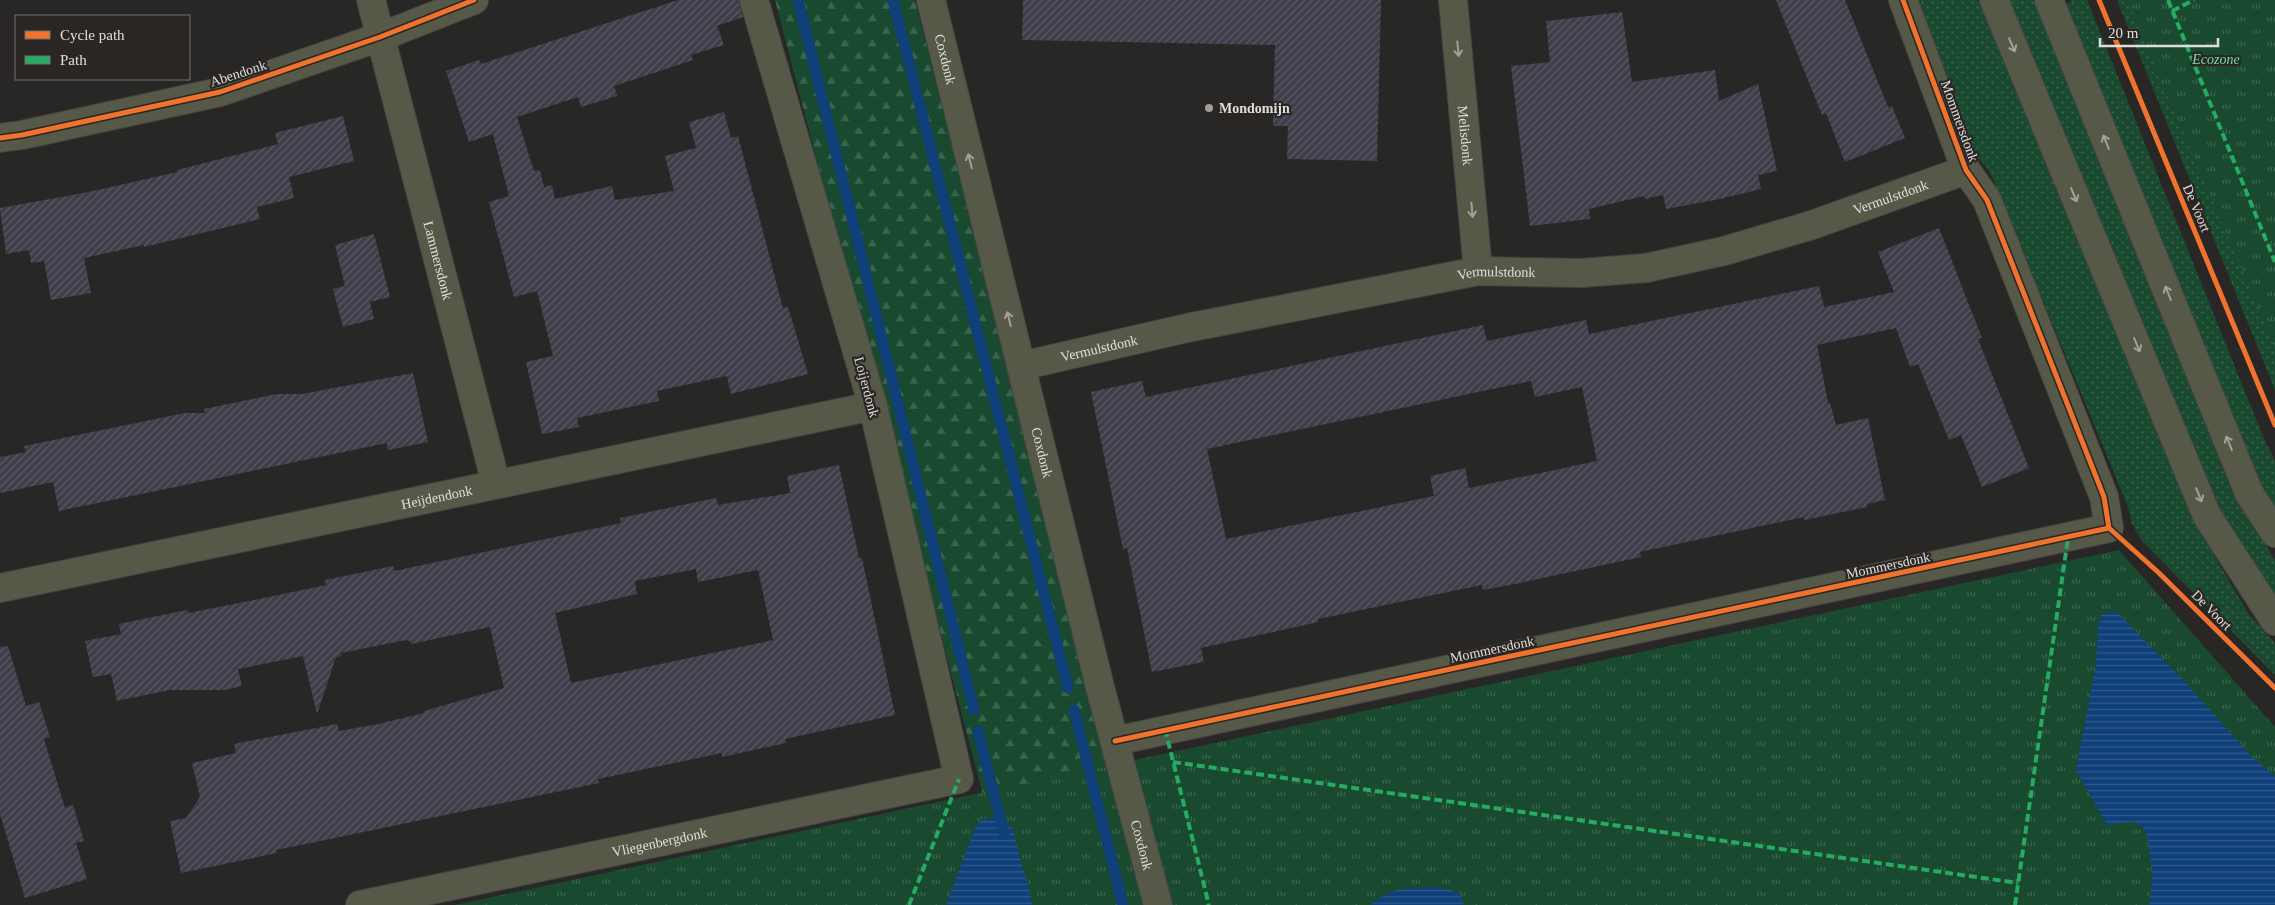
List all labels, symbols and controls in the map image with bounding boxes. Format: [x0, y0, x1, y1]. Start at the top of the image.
legend [15, 15, 190, 80]
scale bar [2100, 15, 2218, 47]
text: 20 m [2108, 25, 2139, 41]
text: Cycle path [60, 27, 125, 43]
street label: Coxdonk [932, 33, 959, 86]
one-way arrow [2008, 37, 2018, 52]
one-way arrow [1453, 40, 1463, 56]
text: Path [60, 52, 87, 68]
park label: Ecozone [2191, 52, 2240, 67]
street label: Abendonk [208, 57, 268, 90]
street label: Mommersdonk [1938, 78, 1981, 164]
place label: Mondomijn [1219, 101, 1290, 116]
marker: Mondomijn [1203, 102, 1215, 114]
street label: Melisdonk [1455, 105, 1475, 166]
one-way arrow [2101, 135, 2110, 150]
one-way arrow [965, 154, 975, 170]
street label: Vermulstdonk [1851, 177, 1930, 218]
street label: De Voort [2180, 182, 2213, 234]
one-way arrow [2070, 187, 2080, 202]
one-way arrow [1467, 202, 1477, 218]
street label: Lammersdonk [420, 220, 455, 302]
street label: Vermulstdonk [1456, 264, 1536, 283]
one-way arrow [2162, 286, 2172, 301]
one-way arrow [1004, 311, 1014, 327]
street label: Vermulstdonk [1059, 333, 1139, 365]
one-way arrow [2132, 337, 2142, 352]
street label: Loijerdonk [851, 355, 882, 419]
street label: Coxdonk [1028, 426, 1055, 479]
one-way arrow [2224, 436, 2233, 452]
street label: Heijdendonk [400, 483, 474, 512]
one-way arrow [2195, 488, 2204, 503]
street label: Mommersdonk [1845, 549, 1932, 582]
street label: De Voort [2189, 587, 2235, 634]
street label: Mommersdonk [1449, 633, 1536, 666]
street label: Coxdonk [1128, 818, 1155, 872]
street label: Vliegenbergdonk [611, 825, 709, 860]

